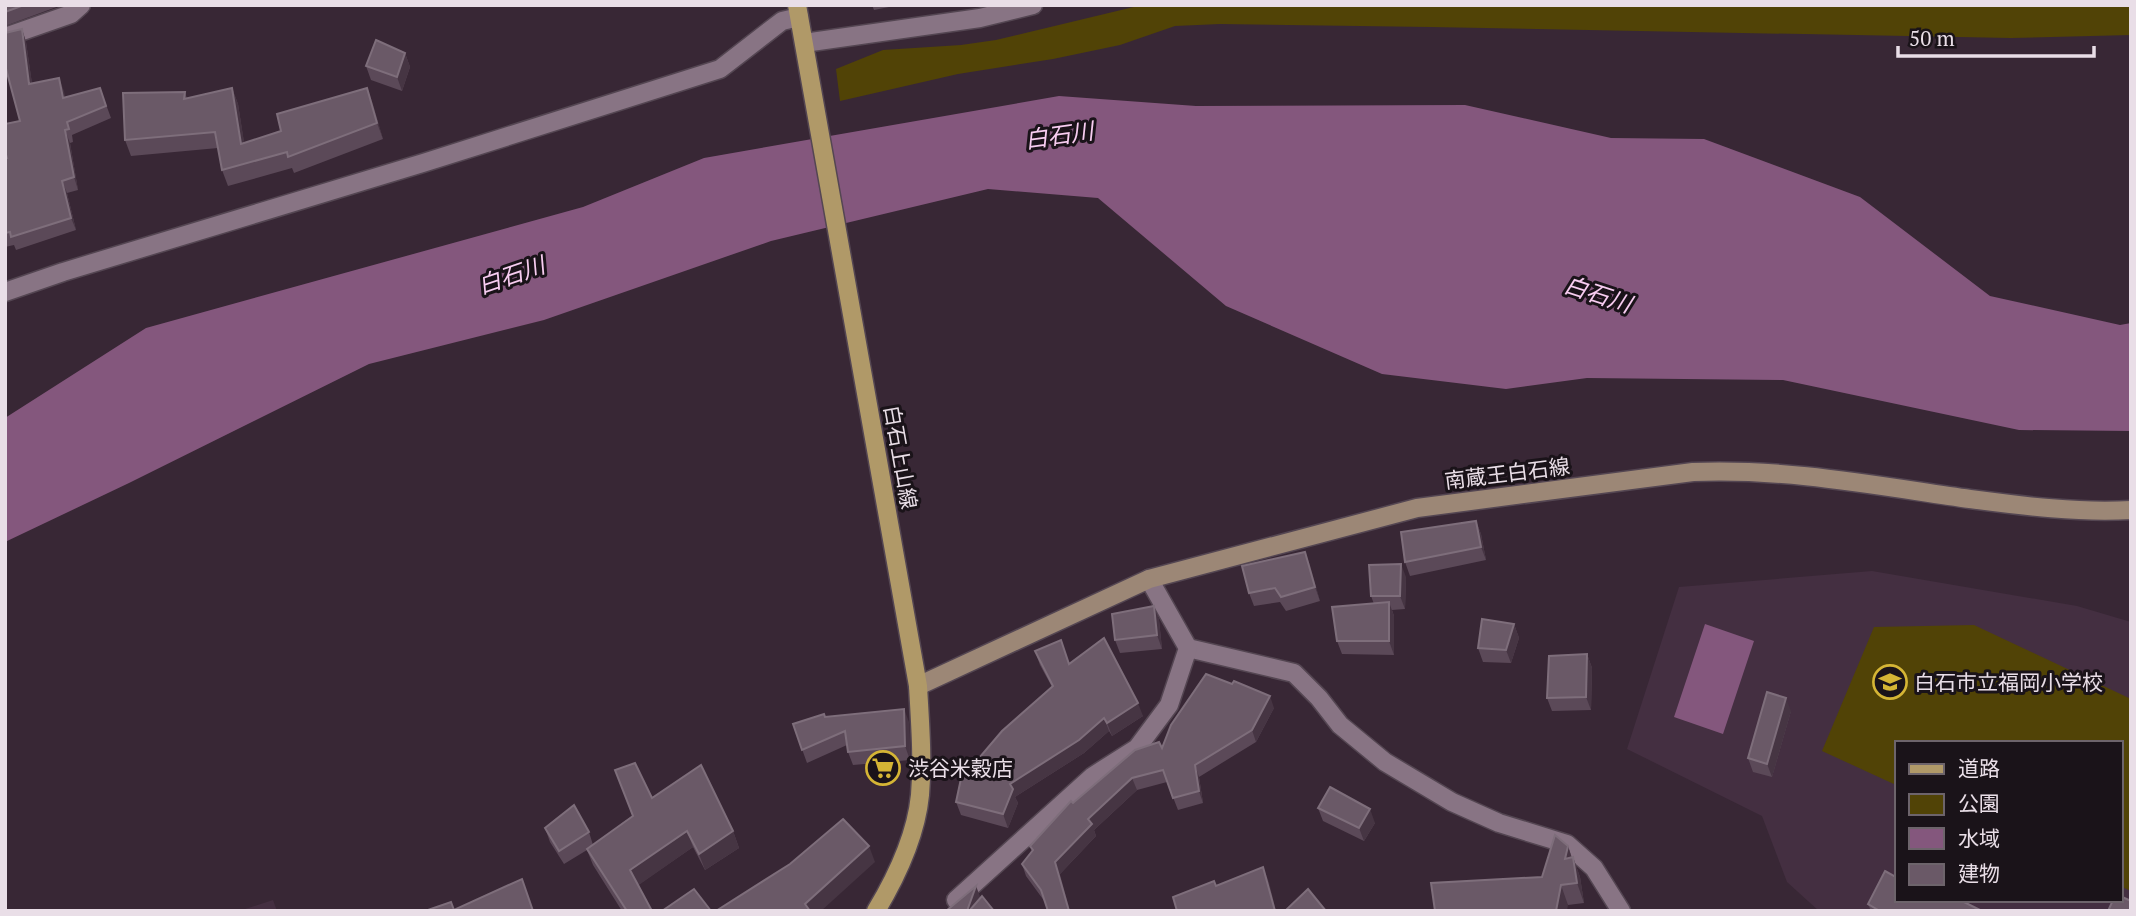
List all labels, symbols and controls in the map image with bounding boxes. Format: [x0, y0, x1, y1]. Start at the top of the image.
scale bar [1898, 14, 2094, 58]
text: 50 m [1909, 24, 1955, 52]
water label: 白石川 [1023, 114, 1098, 155]
water label: 白石川 [473, 248, 552, 301]
water label: 白石川 [1560, 269, 1638, 320]
street label: 白石上山線 [878, 403, 924, 511]
street label: 南蔵王白石線 [1443, 451, 1571, 495]
school or university icon: 白石市立福岡小学校 [1871, 663, 1909, 701]
place label: 白石市立福岡小学校 [1914, 668, 2103, 696]
legend [1895, 741, 2122, 902]
supermarket icon: 渋谷米穀店 [864, 749, 902, 787]
place label: 渋谷米穀店 [908, 754, 1013, 782]
text: 道路 [1958, 754, 2000, 782]
text: 公園 [1958, 789, 2000, 817]
text: 水域 [1958, 824, 2000, 852]
text: 建物 [1958, 859, 2000, 887]

